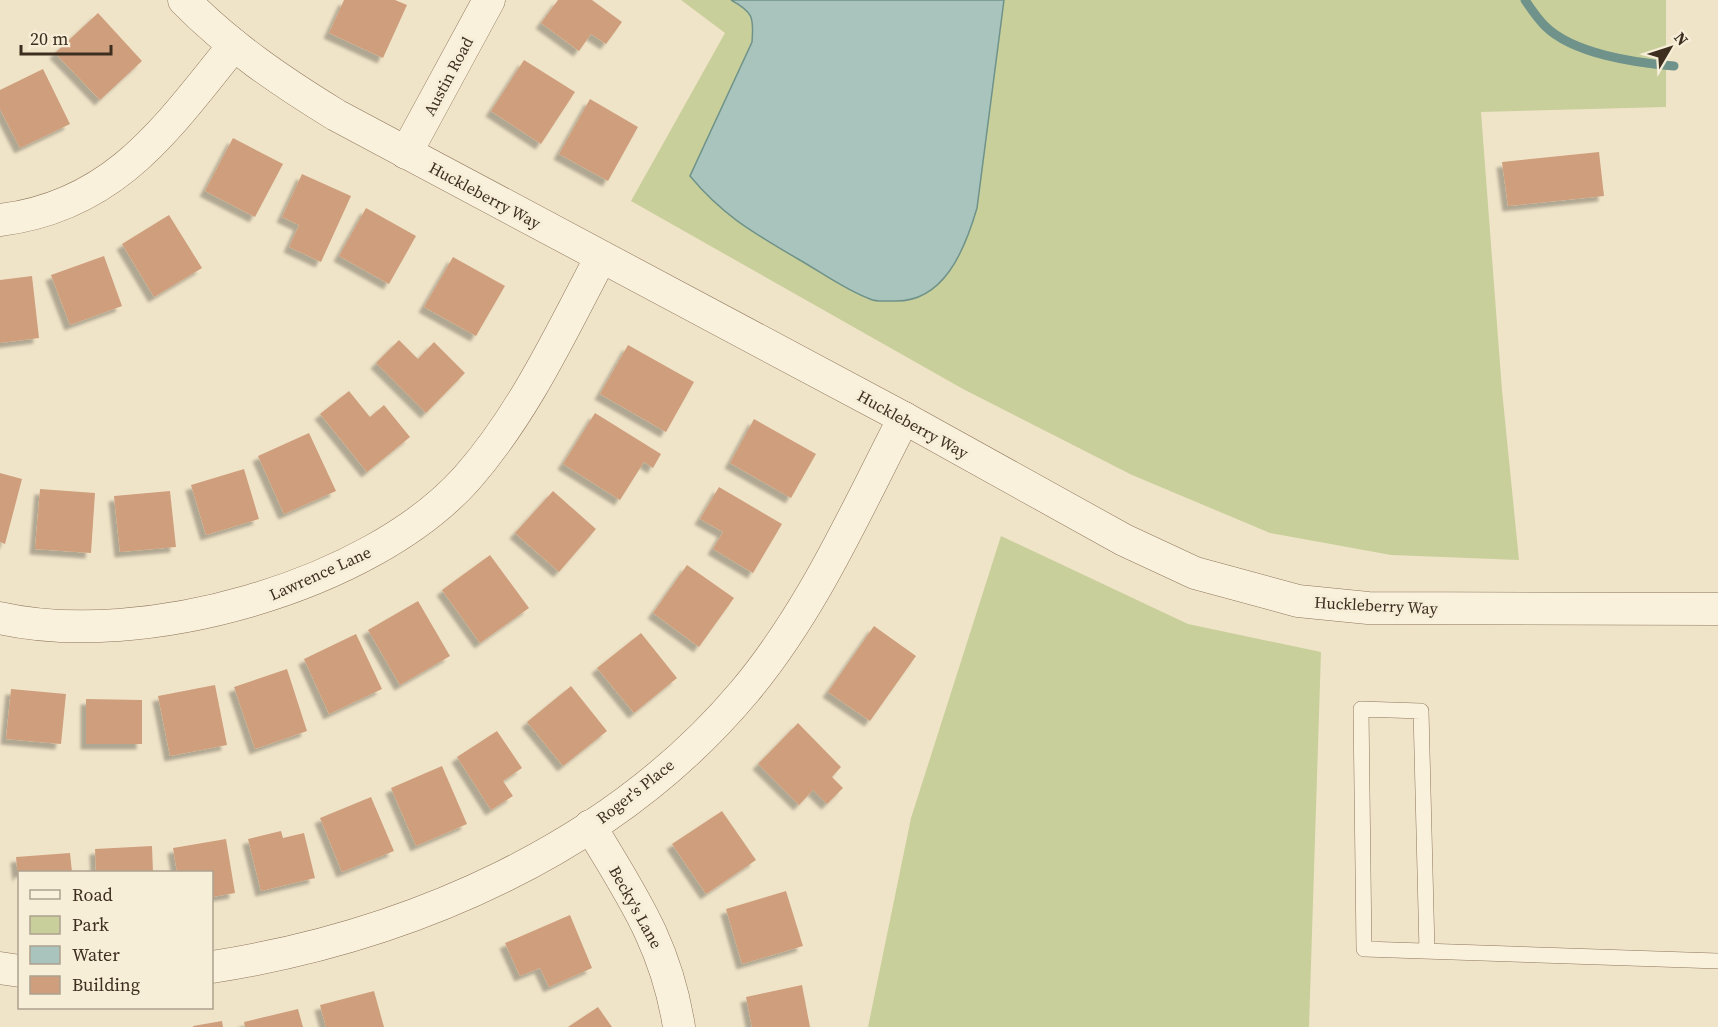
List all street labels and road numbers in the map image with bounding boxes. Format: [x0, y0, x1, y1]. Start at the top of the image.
street label: Austin Road [418, 33, 478, 119]
street label: Huckleberry Way [425, 156, 545, 234]
street label: Huckleberry Way [854, 384, 973, 464]
street label: Lawrence Lane [266, 541, 374, 605]
street label: Huckleberry Way [1314, 591, 1439, 619]
street label: Roger's Place [591, 754, 679, 828]
street label: Becky's Lane [604, 862, 668, 952]

